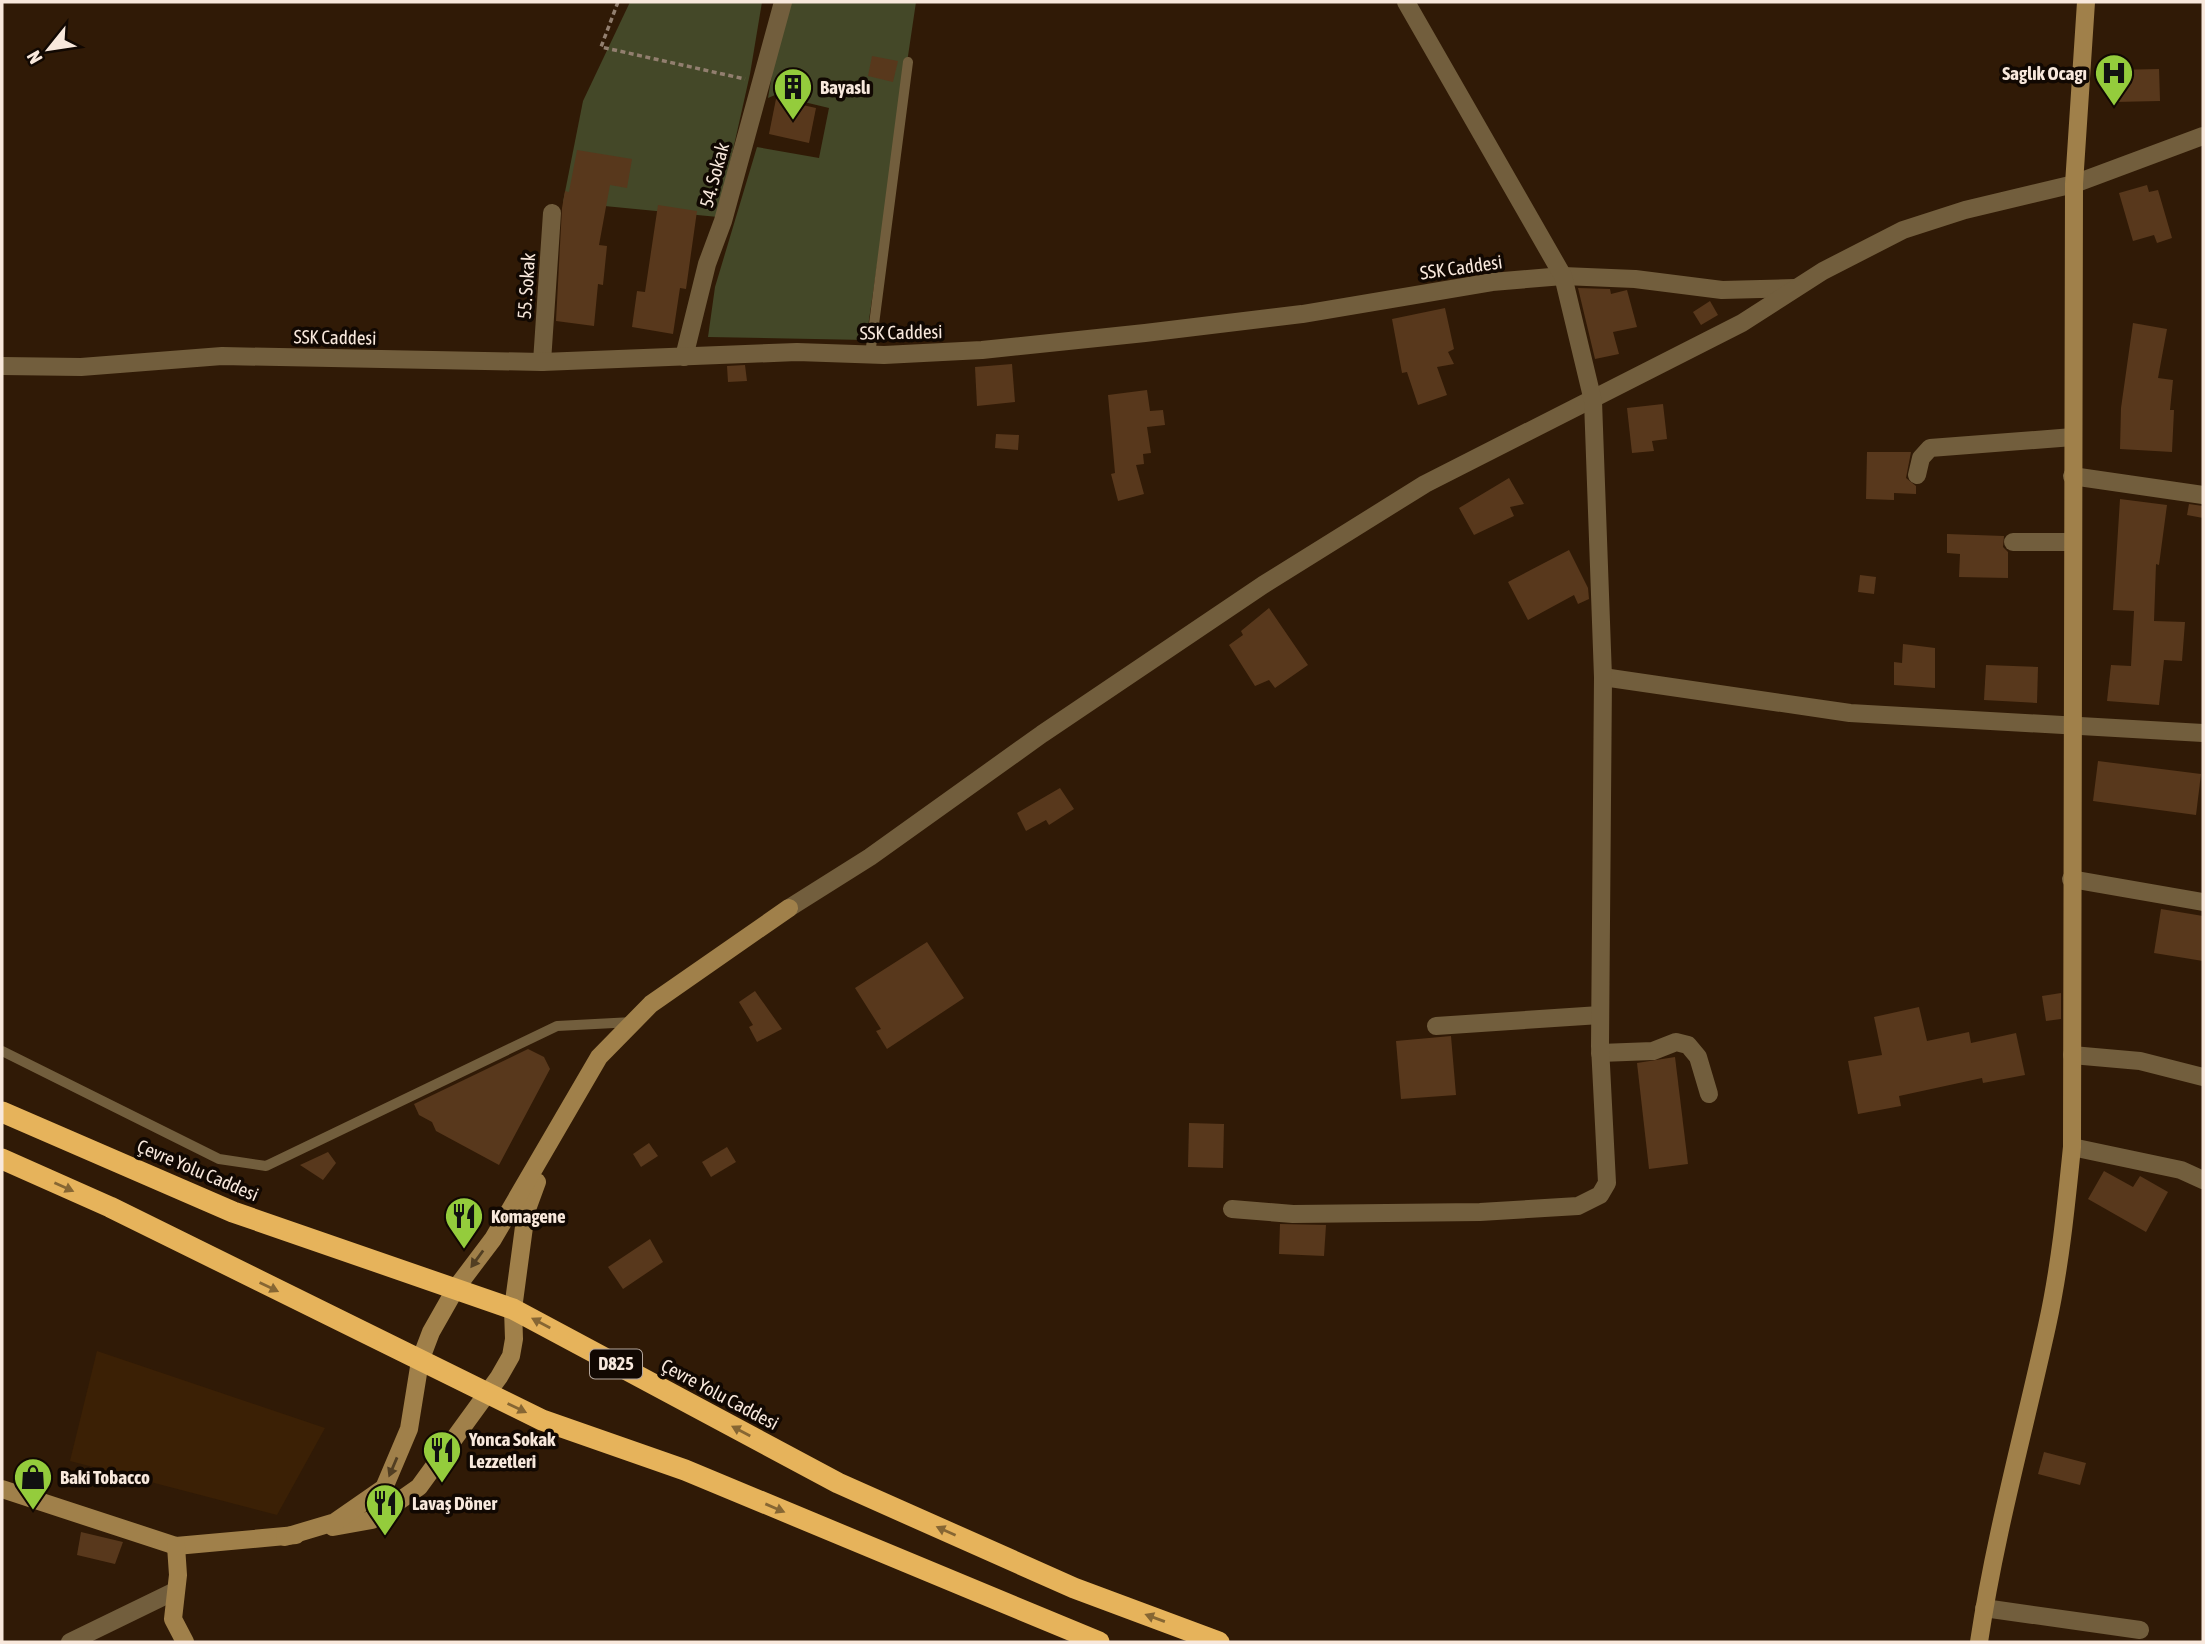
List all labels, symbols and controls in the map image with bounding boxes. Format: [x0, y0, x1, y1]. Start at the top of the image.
north arrow [14, 14, 84, 84]
text: N [22, 47, 47, 68]
hospital icon: Saglık Ocagı [2093, 52, 2135, 107]
place label: Saglık Ocagı [2002, 62, 2087, 84]
building icon: Bayaslı [772, 66, 814, 121]
place label: Bayaslı [820, 76, 870, 98]
street label: 54. Sokak [695, 140, 733, 210]
street label: SSK Caddesi [1418, 250, 1504, 284]
street label: 55. Sokak [513, 252, 539, 320]
street label: SSK Caddesi [859, 320, 943, 344]
street label: SSK Caddesi [293, 325, 377, 349]
street label: Çevre Yolu Caddesi [134, 1135, 262, 1205]
one-way arrow [54, 1181, 74, 1193]
restaurant icon: Komagene [443, 1195, 485, 1250]
place label: Komagene [491, 1205, 566, 1227]
one-way arrow [471, 1250, 485, 1268]
one-way arrow [259, 1281, 279, 1292]
one-way arrow [531, 1318, 551, 1329]
road number: D825 [590, 1350, 642, 1378]
street label: Çevre Yolu Caddesi [658, 1354, 782, 1434]
one-way arrow [507, 1402, 527, 1413]
one-way arrow [732, 1425, 751, 1437]
place label: Yonca Sokak Lezzetleri [468, 1428, 556, 1472]
restaurant icon: Yonca Sokak Lezzetleri [421, 1429, 463, 1484]
shop icon: Baki Tobacco [12, 1456, 54, 1511]
one-way arrow [387, 1457, 399, 1477]
place label: Baki Tobacco [60, 1466, 150, 1488]
restaurant icon: Lavaş Döner [364, 1482, 406, 1537]
place label: Lavaş Döner [412, 1492, 497, 1514]
one-way arrow [764, 1502, 785, 1513]
one-way arrow [935, 1525, 956, 1536]
one-way arrow [1145, 1613, 1166, 1624]

